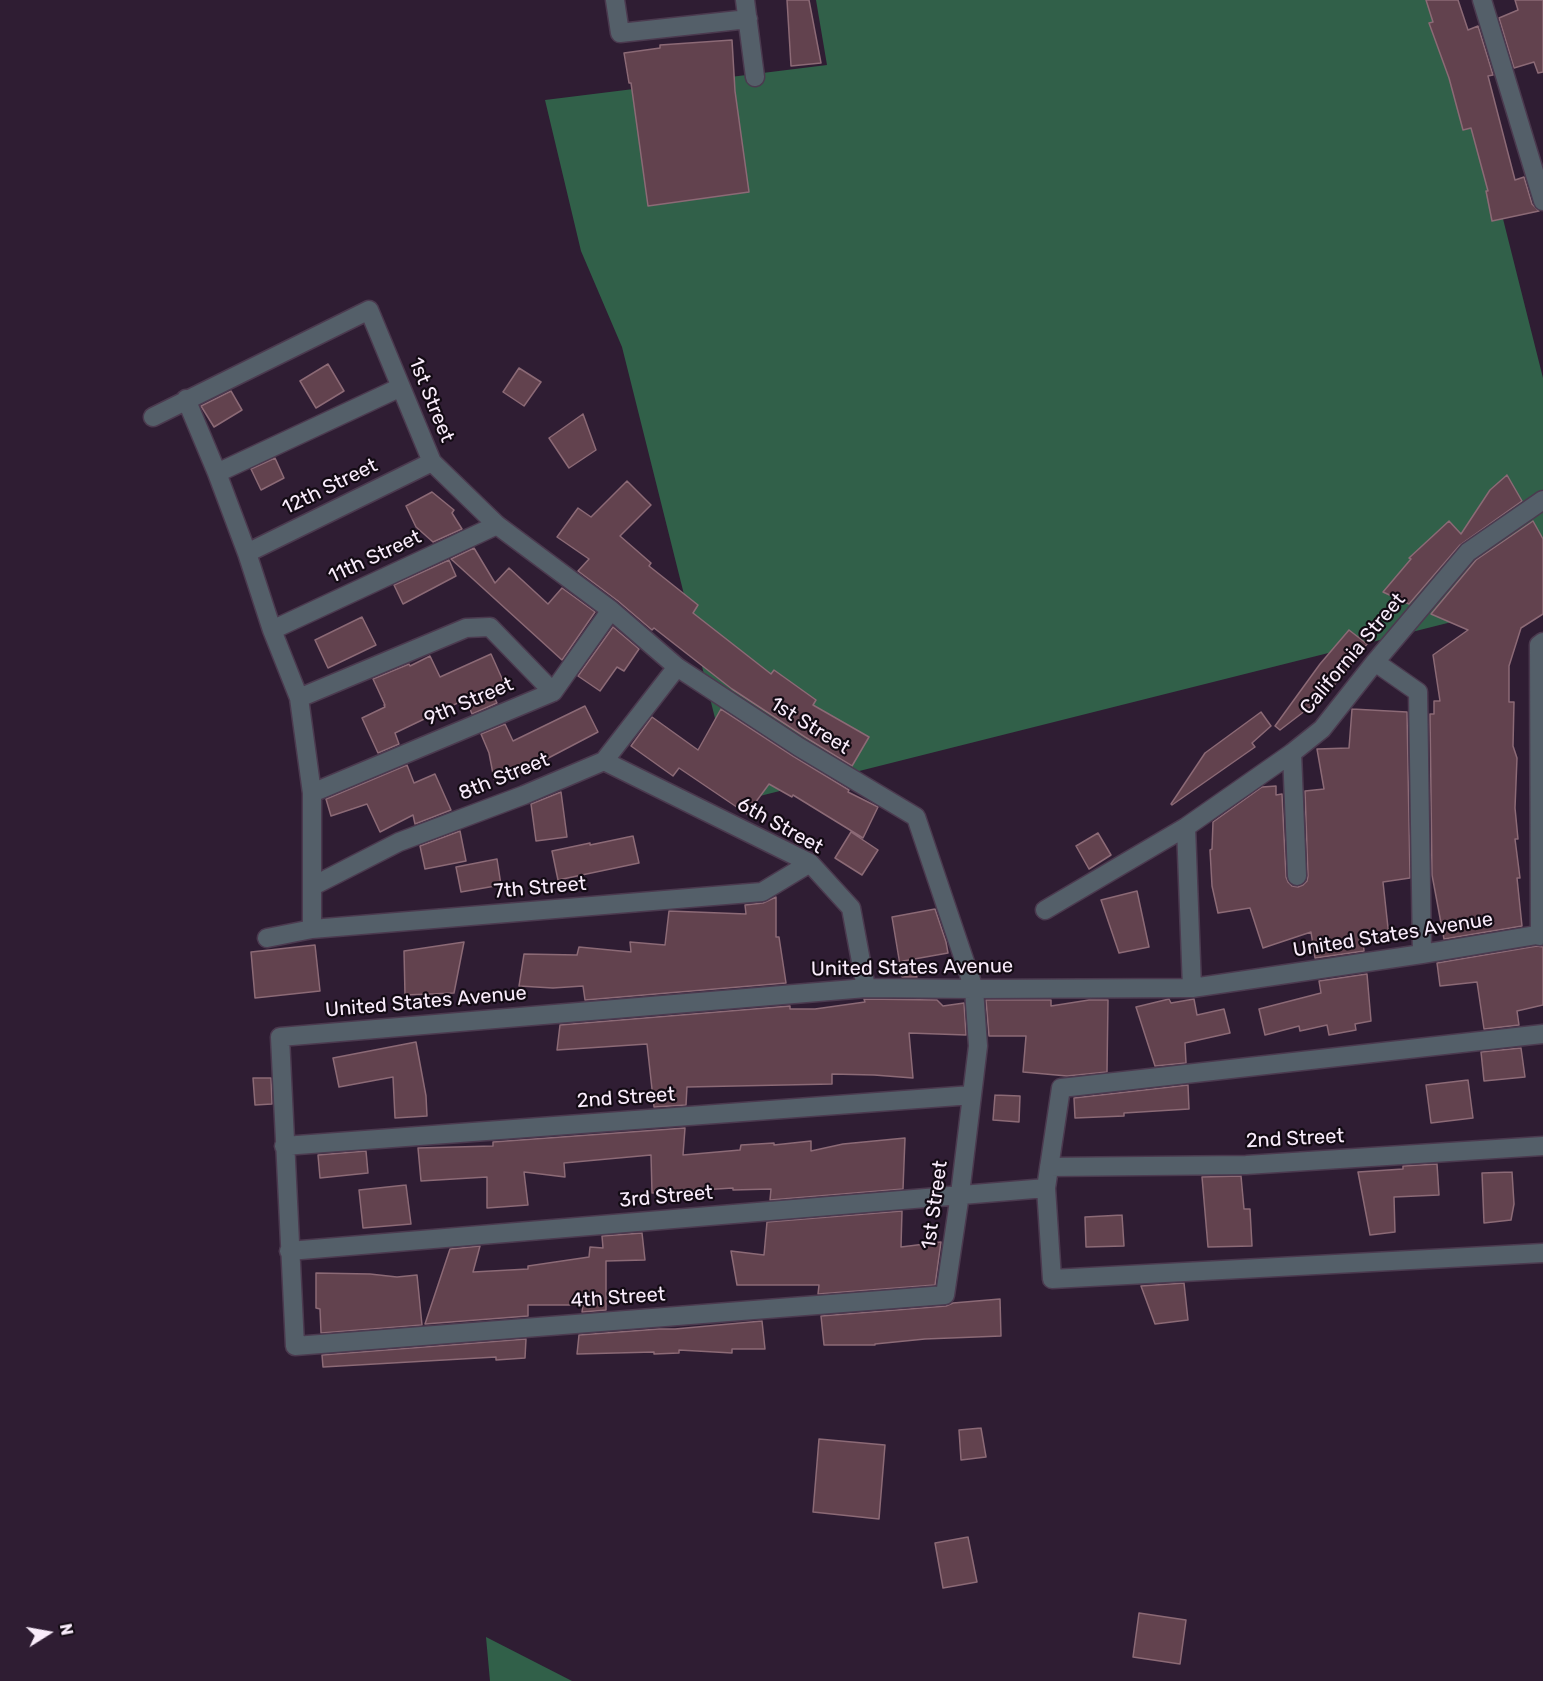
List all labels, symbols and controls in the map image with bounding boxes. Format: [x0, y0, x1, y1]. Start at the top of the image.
street label: 1st Street [403, 354, 459, 446]
street label: 12th Street [278, 454, 382, 520]
street label: 11th Street [325, 525, 425, 589]
street label: California Street [1295, 588, 1411, 720]
street label: 9th Street [421, 672, 517, 732]
street label: 1st Street [766, 692, 854, 760]
street label: 8th Street [455, 748, 553, 806]
street label: 6th Street [733, 793, 827, 859]
street label: 7th Street [493, 872, 587, 904]
street label: United States Avenue [1291, 907, 1495, 963]
street label: United States Avenue [811, 954, 1013, 982]
street label: United States Avenue [324, 981, 528, 1023]
street label: 2nd Street [576, 1083, 676, 1113]
street label: 2nd Street [1245, 1124, 1345, 1154]
street label: 1st Street [917, 1159, 953, 1251]
street label: 3rd Street [618, 1181, 714, 1213]
street label: 4th Street [570, 1283, 666, 1313]
north arrow [18, 1603, 78, 1663]
text: N [56, 1622, 77, 1637]

